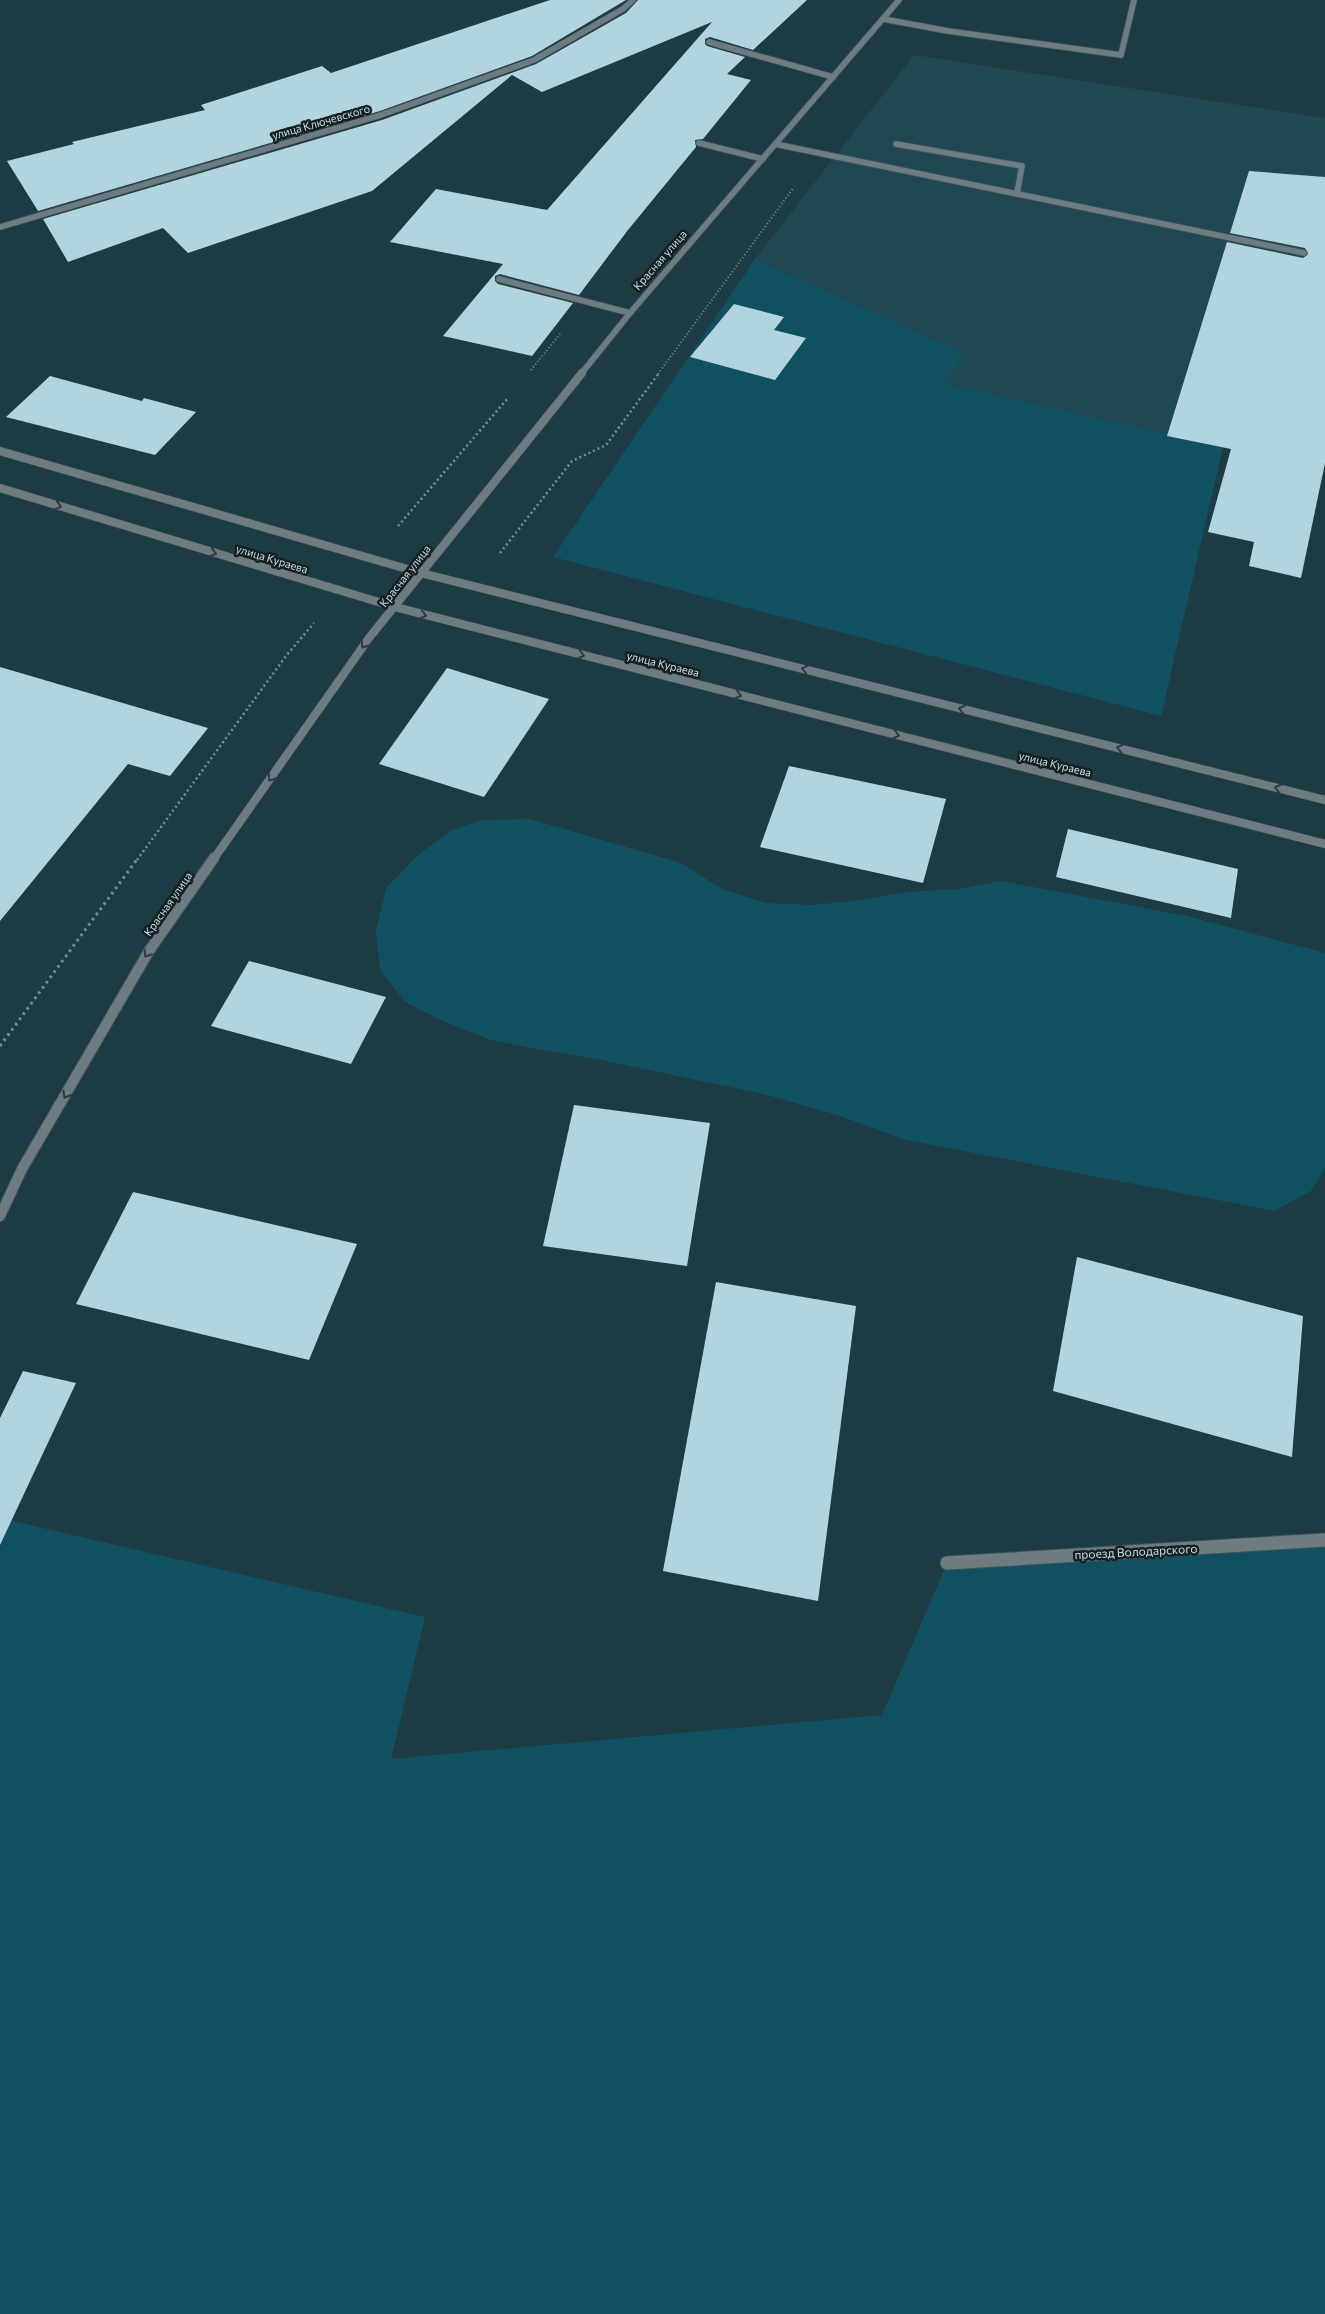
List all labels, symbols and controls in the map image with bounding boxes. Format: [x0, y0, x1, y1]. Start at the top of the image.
street label: улица Ключевского [270, 101, 372, 142]
street label: Красная улица [630, 227, 689, 292]
one-way arrow [53, 500, 62, 510]
street label: улица Кураева [235, 541, 310, 576]
street label: Красная улица [376, 542, 433, 609]
one-way arrow [209, 547, 217, 557]
one-way arrow [419, 609, 428, 620]
one-way arrow [361, 639, 370, 649]
street label: улица Кураева [625, 648, 701, 679]
one-way arrow [576, 649, 585, 660]
one-way arrow [800, 664, 809, 675]
one-way arrow [734, 689, 743, 700]
one-way arrow [958, 704, 967, 715]
one-way arrow [891, 729, 900, 740]
one-way arrow [1117, 744, 1125, 754]
street label: улица Кураева [1017, 748, 1093, 779]
one-way arrow [268, 772, 277, 782]
one-way arrow [1273, 783, 1282, 794]
street label: Красная улица [141, 869, 194, 938]
one-way arrow [144, 949, 154, 958]
one-way arrow [62, 1089, 72, 1098]
street label: проезд Володарского [1074, 1541, 1198, 1561]

